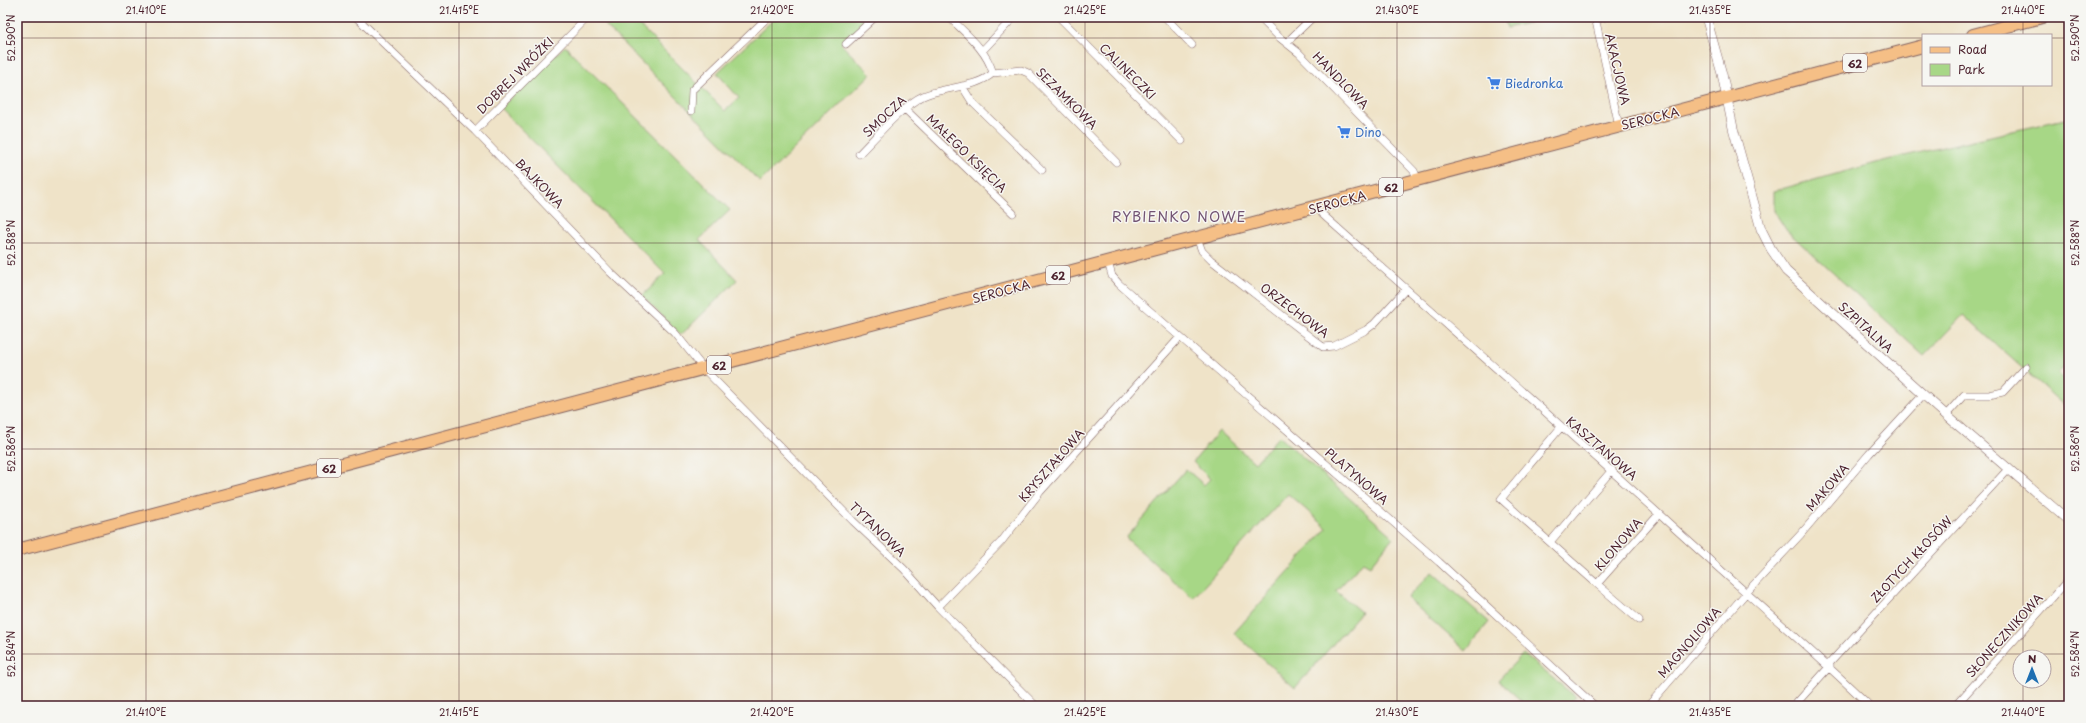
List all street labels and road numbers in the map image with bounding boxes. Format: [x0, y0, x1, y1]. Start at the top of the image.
street label: AKACJOWA [1601, 31, 1635, 107]
street label: DOBREJ WRÓŻKI [472, 32, 558, 118]
street label: CALINECZKI [1096, 39, 1160, 103]
street label: HANDLOWA [1309, 47, 1373, 113]
road number: 62 [1843, 54, 1867, 72]
street label: SEZAMKOWA [1032, 63, 1102, 133]
street label: SMOCZA [858, 91, 910, 141]
street label: SEROCKA [1619, 102, 1681, 134]
street label: MAŁEGO KSIĘCIA [923, 110, 1011, 196]
street label: BAJKOWA [512, 154, 568, 212]
road number: 62 [1379, 178, 1403, 196]
street label: SEROCKA [1306, 186, 1368, 218]
road number: 62 [1046, 266, 1070, 284]
street label: SEROCKA [970, 275, 1032, 307]
street label: ORZECHOWA [1257, 278, 1333, 342]
street label: SZPITALNA [1835, 297, 1897, 357]
road number: 62 [707, 356, 731, 374]
street label: KASZTANOWA [1562, 412, 1642, 484]
street label: KRYSZTAŁOWA [1014, 424, 1088, 506]
street label: PLATYNOWA [1321, 443, 1393, 509]
road number: 62 [317, 459, 341, 477]
street label: MAKOWA [1801, 459, 1853, 515]
street label: TYTANOWA [846, 498, 910, 560]
street label: ZŁOTYCH KŁOSÓW [1866, 511, 1956, 606]
street label: KLONOWA [1590, 514, 1646, 574]
street label: SŁONECZNIKOWA [1963, 590, 2045, 680]
street label: MAGNOLIOWA [1653, 603, 1725, 681]

